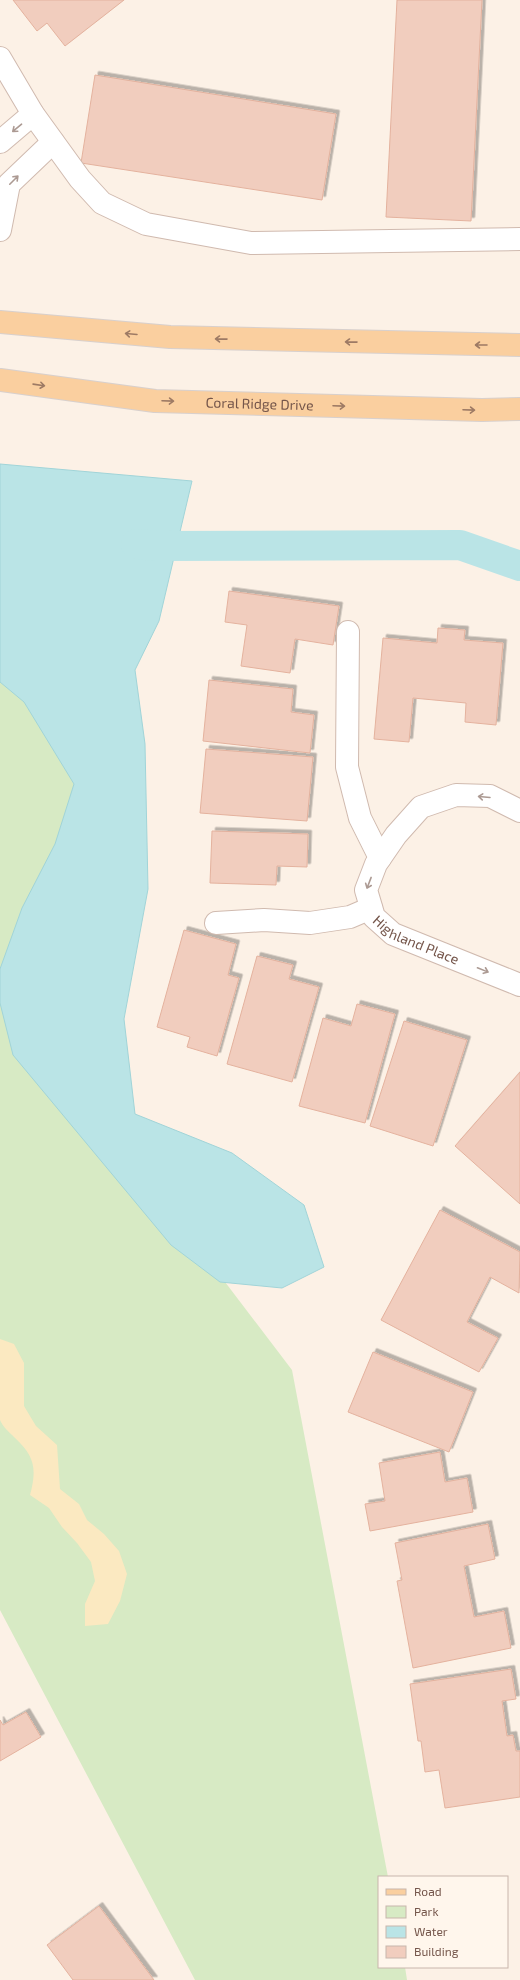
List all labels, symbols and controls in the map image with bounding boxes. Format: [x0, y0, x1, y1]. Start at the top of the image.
one-way arrow [11, 123, 22, 132]
one-way arrow [9, 175, 19, 185]
one-way arrow [125, 330, 138, 337]
one-way arrow [215, 335, 228, 342]
one-way arrow [345, 338, 358, 346]
one-way arrow [475, 341, 488, 349]
one-way arrow [32, 381, 45, 389]
street label: Coral Ridge Drive [205, 393, 314, 413]
one-way arrow [161, 398, 174, 405]
one-way arrow [332, 402, 345, 410]
one-way arrow [462, 406, 475, 414]
one-way arrow [478, 793, 491, 800]
one-way arrow [364, 876, 372, 888]
street label: Highland Place [370, 911, 462, 968]
one-way arrow [476, 967, 488, 975]
legend [378, 1876, 508, 1968]
text: Road [414, 1884, 442, 1898]
text: Park [414, 1904, 439, 1918]
text: Water [414, 1924, 448, 1938]
text: Building [414, 1944, 459, 1958]

